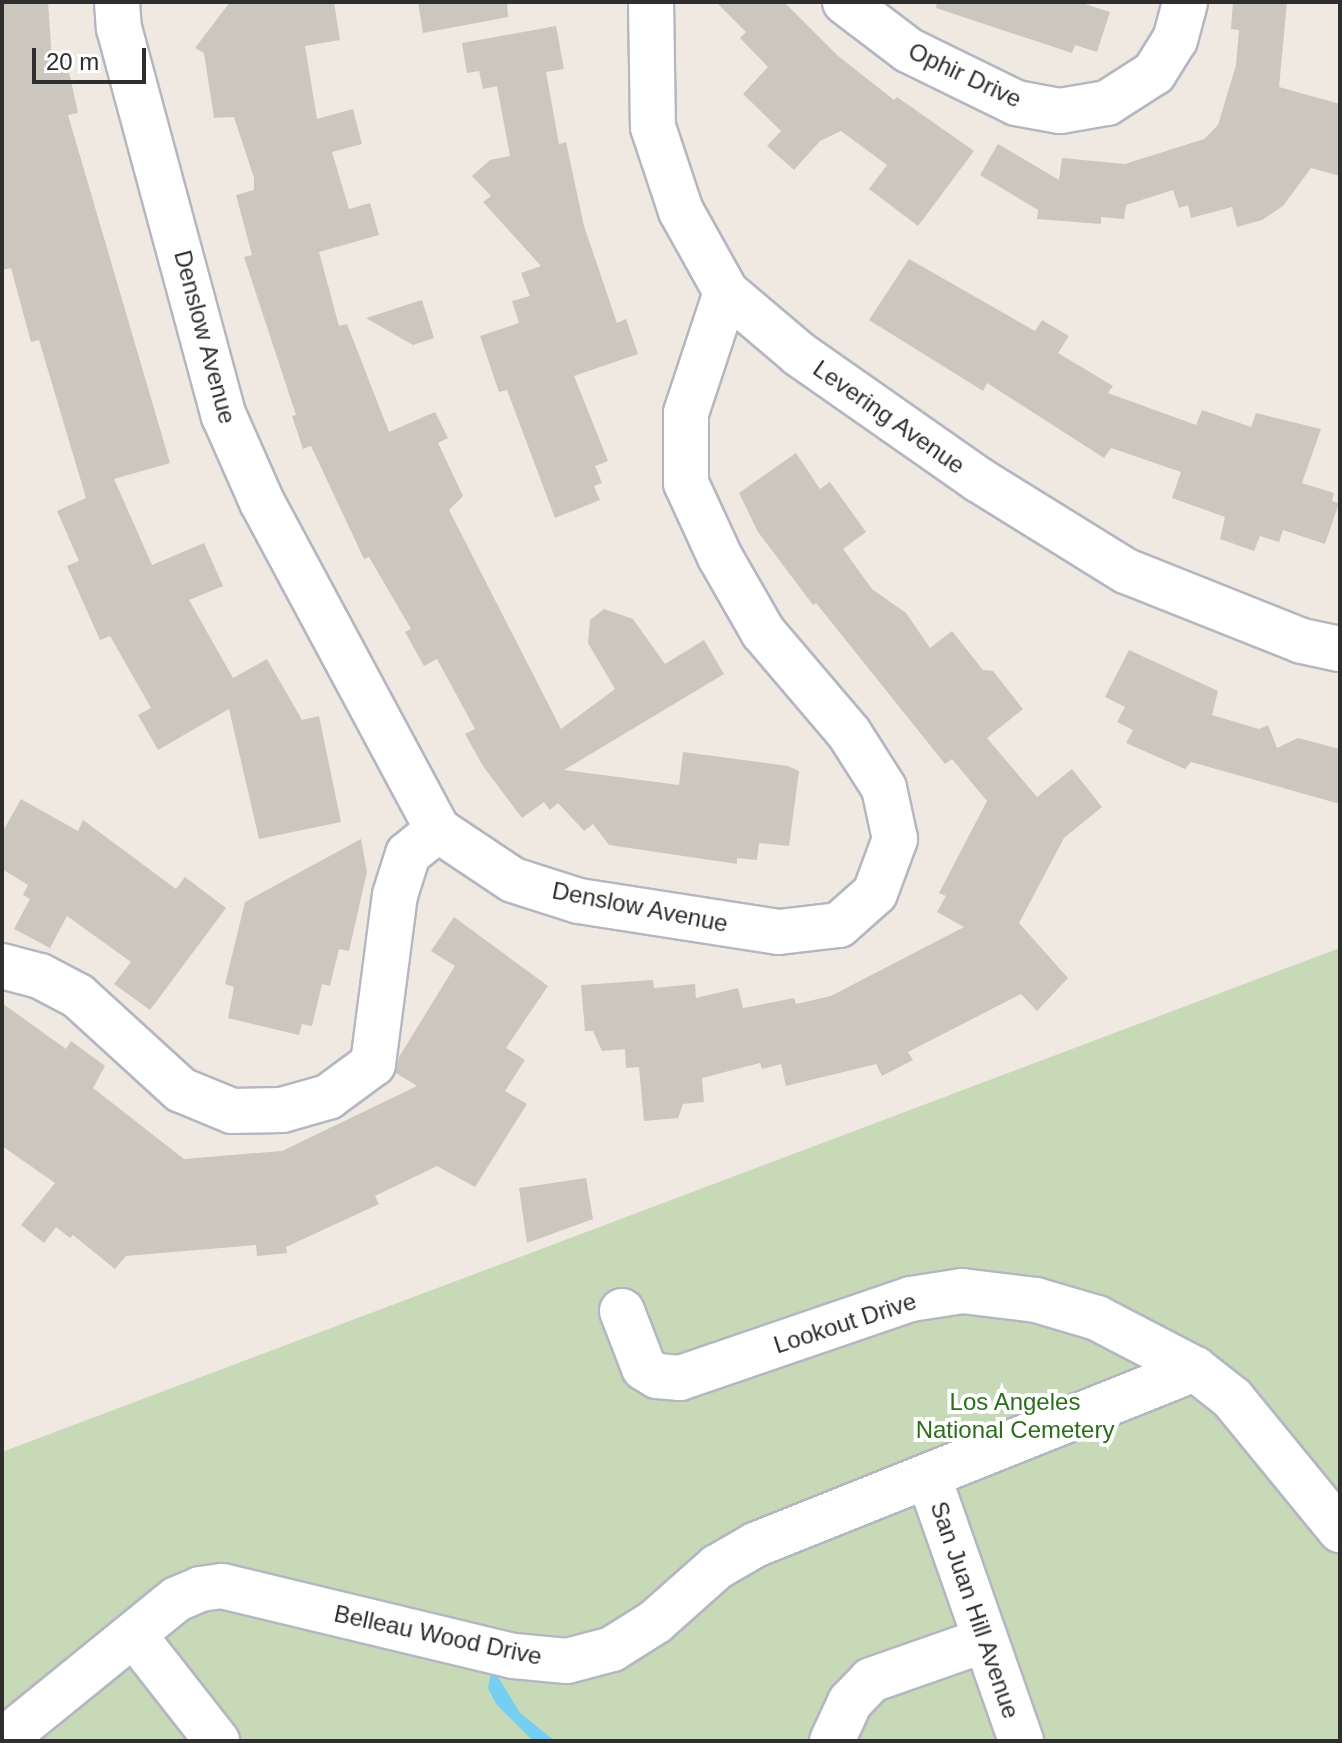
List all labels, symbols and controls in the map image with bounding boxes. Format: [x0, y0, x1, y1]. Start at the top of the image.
scale bar [36, 32, 150, 82]
street label: Ophir Drive [904, 36, 1026, 114]
text: 20 m [46, 48, 99, 75]
street label: Denslow Avenue [168, 246, 242, 428]
street label: Levering Avenue [807, 354, 971, 480]
street label: Denslow Avenue [549, 876, 731, 938]
street label: Lookout Drive [770, 1286, 920, 1360]
park label: Los Angeles National Cemetery [916, 1388, 1114, 1444]
street label: San Juan Hill Avenue [924, 1497, 1026, 1723]
street label: Belleau Wood Drive [331, 1599, 545, 1671]

